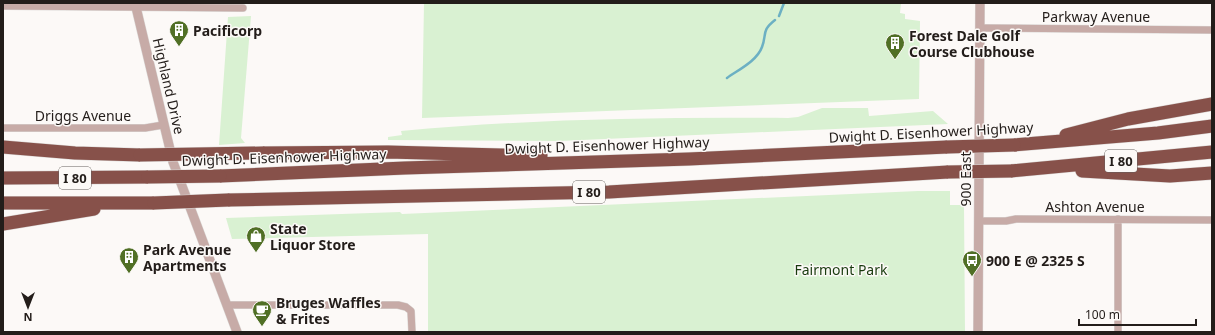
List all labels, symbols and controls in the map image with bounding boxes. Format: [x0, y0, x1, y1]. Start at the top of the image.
street label: Parkway Avenue [1042, 7, 1150, 26]
building icon: Pacificorp [168, 19, 190, 47]
place label: Pacificorp [193, 21, 262, 40]
place label: Forest Dale Golf Course Clubhouse [909, 26, 1035, 61]
building icon: Forest Dale Golf Course Clubhouse [884, 32, 906, 60]
street label: Highland Drive [149, 36, 189, 136]
street label: Driggs Avenue [35, 106, 131, 125]
street label: Dwight D. Eisenhower Highway [828, 117, 1035, 147]
street label: Dwight D. Eisenhower Highway [504, 132, 711, 158]
street label: Dwight D. Eisenhower Highway [181, 144, 388, 170]
road number: I 80 [1105, 150, 1137, 172]
street label: 900 East [956, 151, 975, 207]
road number: I 80 [59, 167, 91, 189]
road number: I 80 [573, 181, 605, 203]
street label: Ashton Avenue [1045, 197, 1145, 216]
place label: State Liquor Store [270, 219, 355, 254]
shop icon: State Liquor Store [245, 225, 267, 253]
place label: Park Avenue Apartments [143, 240, 231, 275]
building icon: Park Avenue Apartments [118, 246, 140, 274]
bus stop icon: 900 E @ 2325 S [961, 249, 983, 277]
place label: 900 E @ 2325 S [986, 251, 1085, 270]
park label: Fairmont Park [794, 260, 888, 279]
north arrow [8, 287, 48, 327]
place label: Bruges Waffles & Frites [276, 293, 381, 328]
cafe icon: Bruges Waffles & Frites [251, 299, 273, 327]
scale bar [1079, 301, 1196, 327]
text: 100 m [1085, 306, 1120, 323]
text: N [24, 310, 32, 325]

